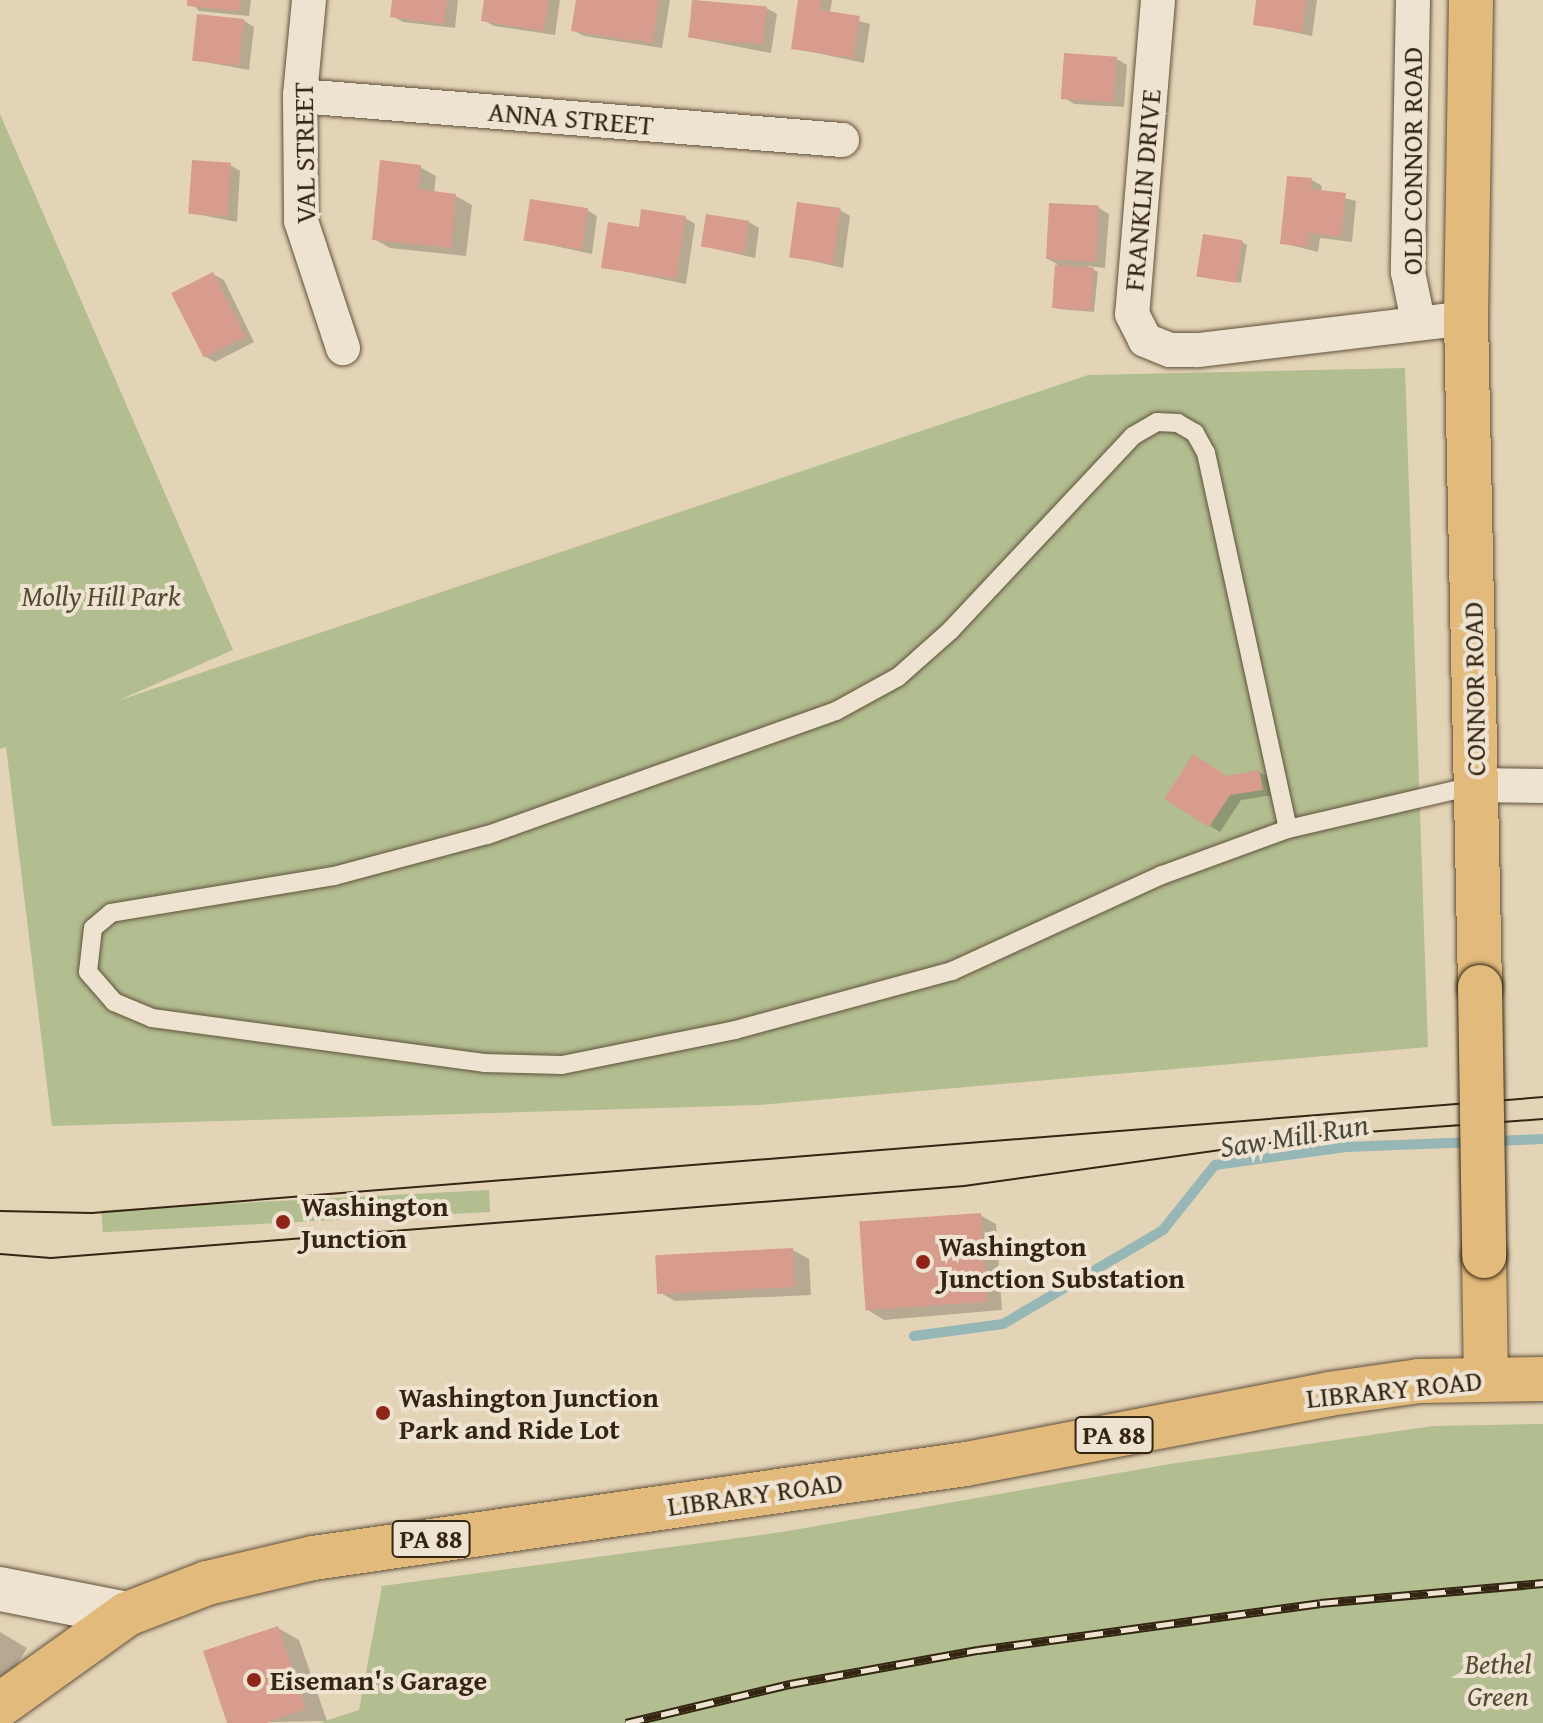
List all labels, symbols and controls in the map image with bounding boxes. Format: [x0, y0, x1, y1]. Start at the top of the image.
street label: OLD CONNOR ROAD [1395, 47, 1429, 275]
street label: VAL STREET [286, 82, 322, 224]
street label: FRANKLIN DRIVE [1116, 88, 1168, 292]
street label: ANNA STREET [487, 94, 655, 142]
park label: Molly Hill Park [22, 579, 180, 613]
street label: CONNOR ROAD [1456, 602, 1492, 776]
water label: Saw Mill Run [1217, 1105, 1371, 1165]
place label: Washington Junction [301, 1189, 449, 1255]
marker: Washington Junction [272, 1211, 294, 1233]
place label: Washington Junction Substation [939, 1229, 1185, 1295]
marker: Washington Junction Substation [914, 1253, 932, 1271]
street label: LIBRARY ROAD [1304, 1363, 1484, 1415]
place label: Washington Junction Park and Ride Lot [399, 1380, 659, 1446]
marker: Washington Junction Park and Ride Lot [374, 1404, 392, 1422]
road number: PA 88 [1074, 1413, 1154, 1457]
street label: LIBRARY ROAD [665, 1465, 845, 1523]
road number: PA 88 [391, 1517, 471, 1561]
park label: Bethel Green [1465, 1647, 1531, 1713]
place label: Eiseman's Garage [270, 1663, 487, 1697]
marker: Eiseman's Garage [245, 1671, 263, 1689]

